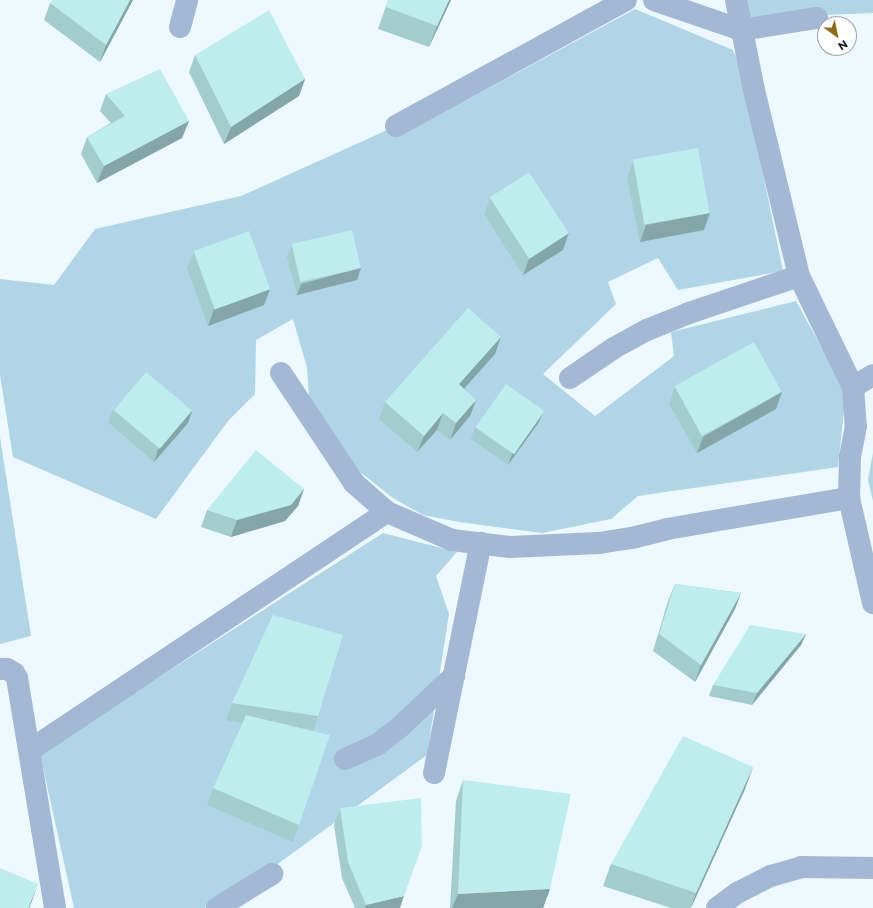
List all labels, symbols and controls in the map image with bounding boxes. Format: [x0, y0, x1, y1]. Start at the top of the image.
north arrow [817, 16, 857, 56]
text: N [835, 37, 851, 54]

